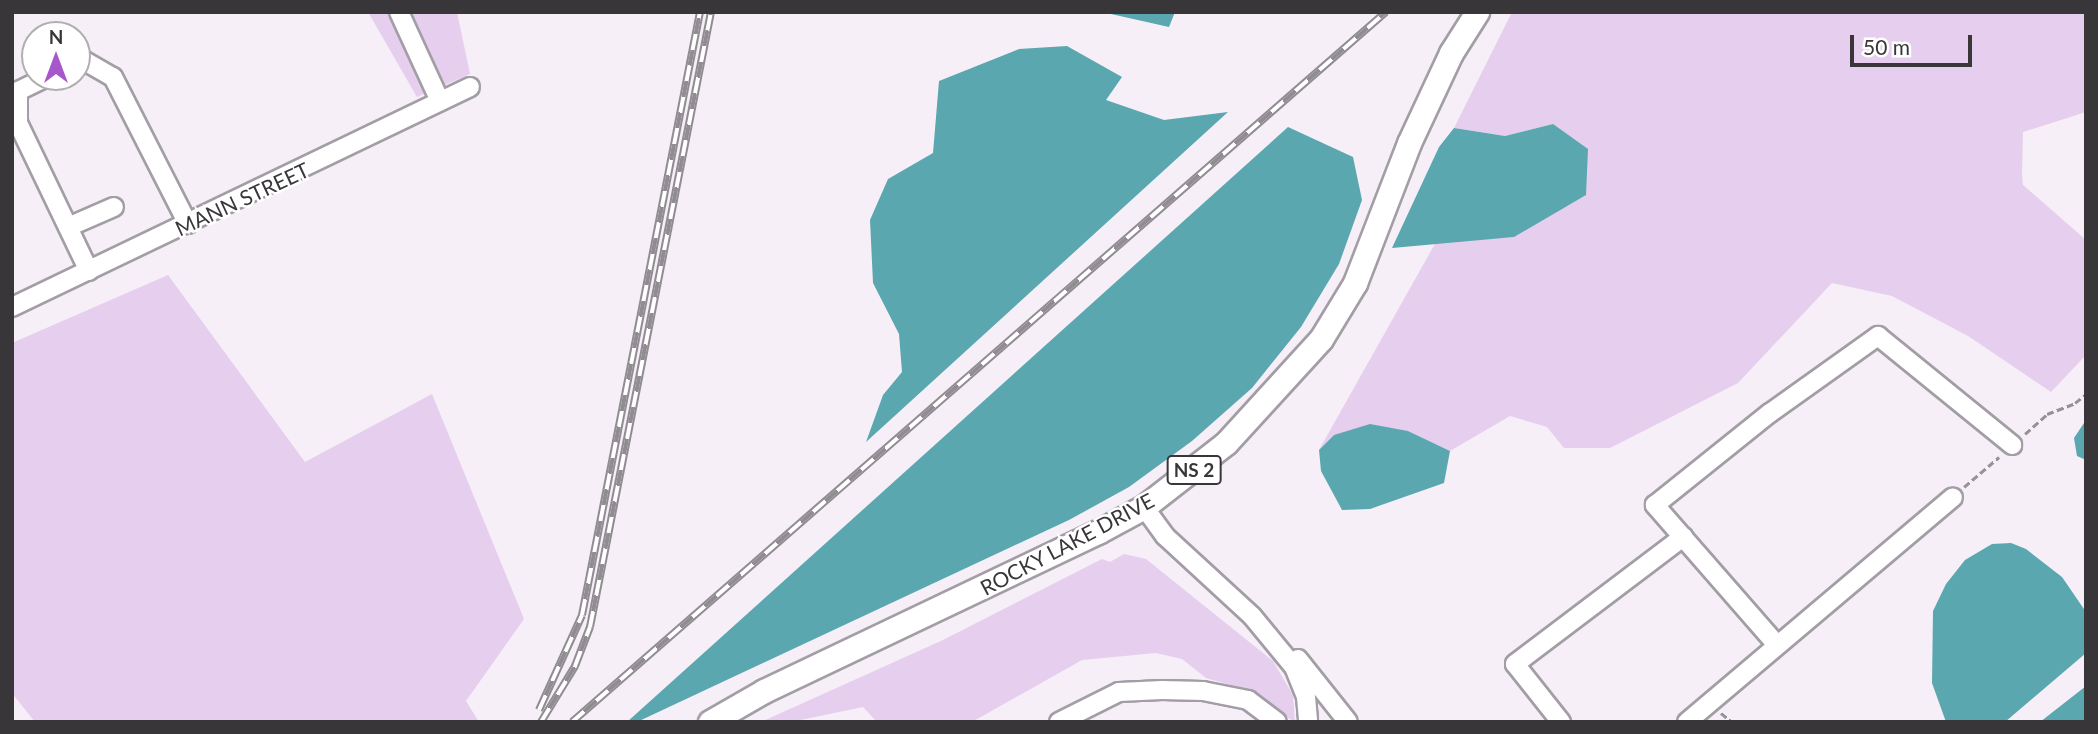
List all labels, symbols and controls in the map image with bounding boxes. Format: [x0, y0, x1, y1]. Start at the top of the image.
north arrow [21, 21, 91, 91]
scale bar [1853, 21, 1976, 65]
text: N [49, 25, 63, 48]
text: 50 m [1863, 34, 1910, 59]
street label: MANN STREET [171, 157, 313, 241]
road number: NS 2 [1166, 454, 1222, 485]
street label: ROCKY LAKE DRIVE [975, 487, 1159, 601]

